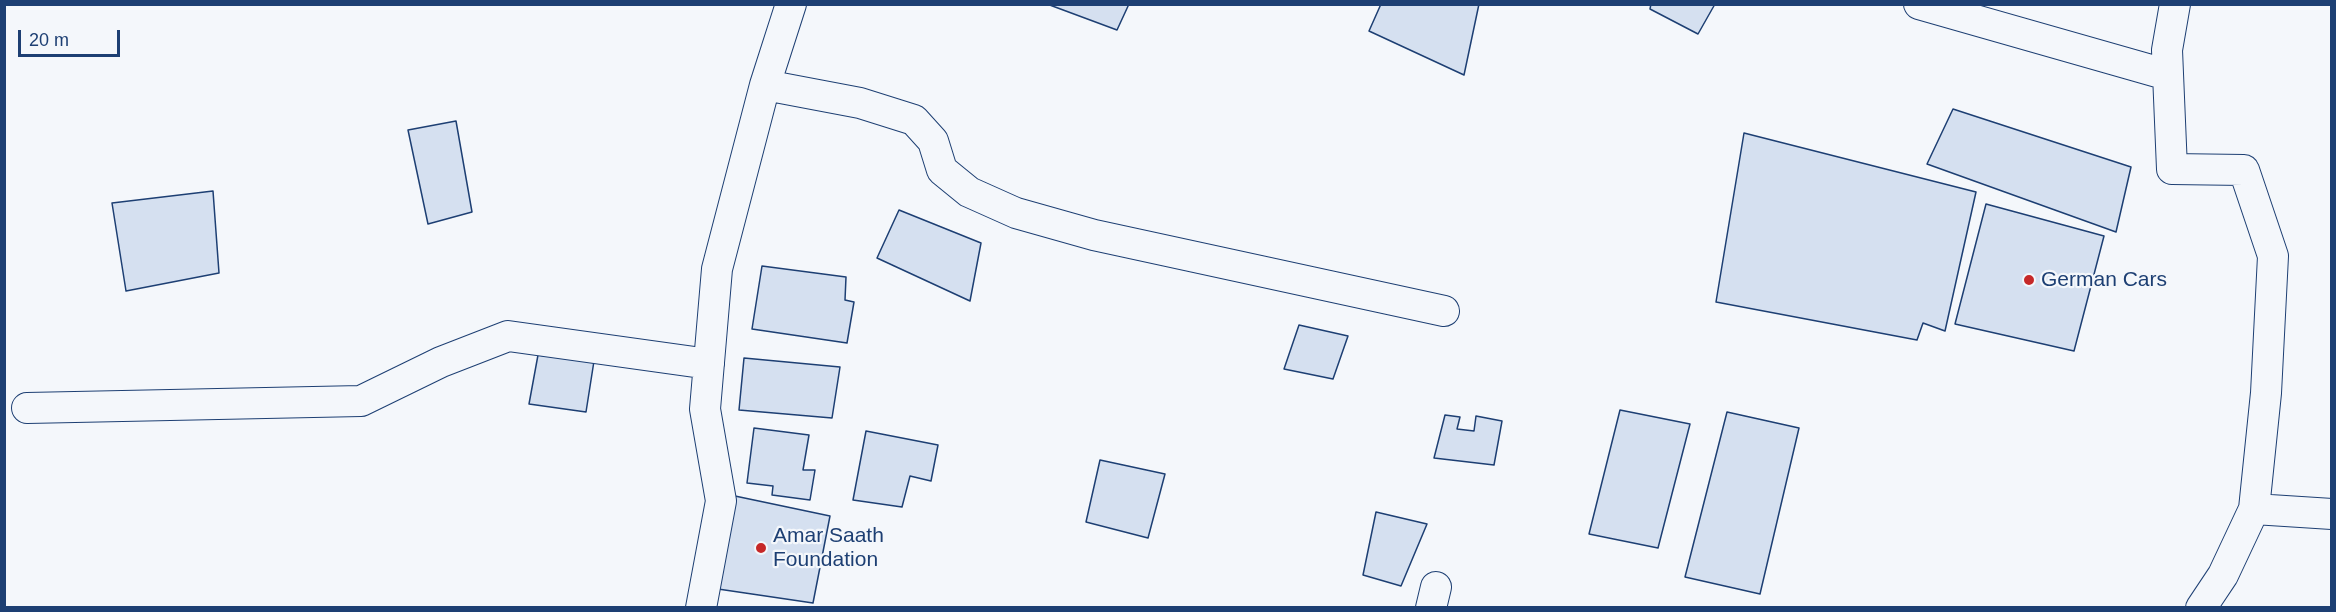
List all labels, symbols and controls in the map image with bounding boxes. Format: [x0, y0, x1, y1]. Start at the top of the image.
scale bar [21, 18, 123, 56]
text: 20 m [29, 30, 69, 50]
place label: German Cars [2041, 267, 2167, 293]
marker: German Cars [2022, 273, 2036, 287]
place label: Amar Saath Foundation [773, 523, 884, 573]
marker: Amar Saath Foundation [754, 541, 768, 555]

